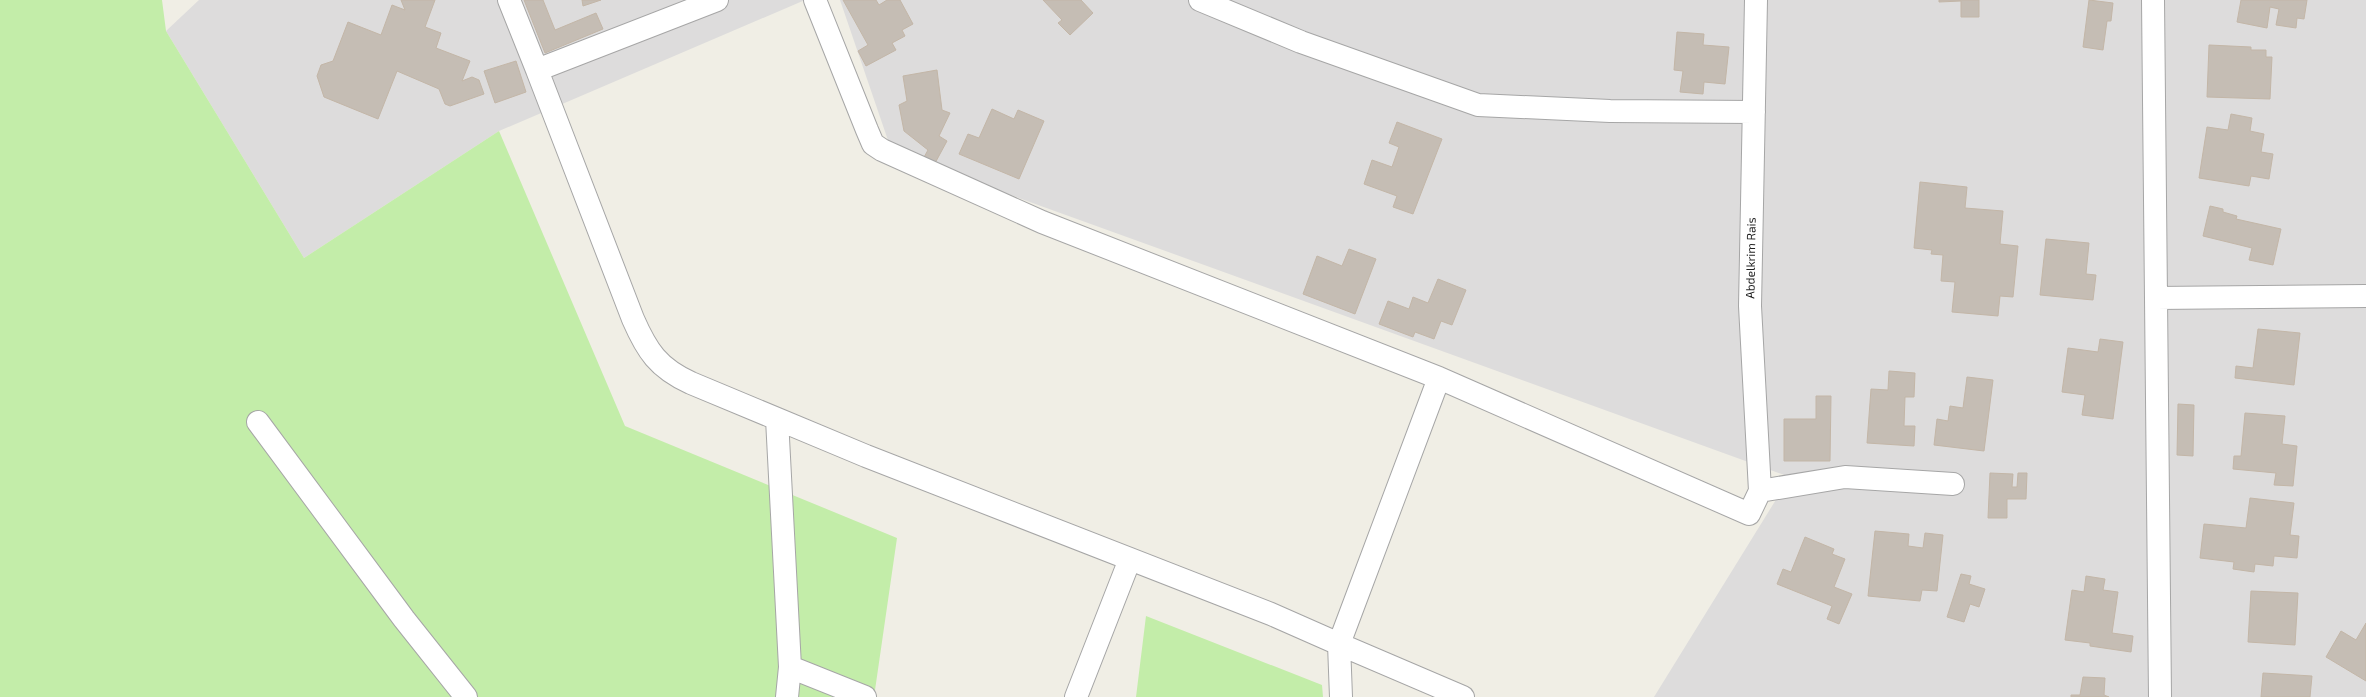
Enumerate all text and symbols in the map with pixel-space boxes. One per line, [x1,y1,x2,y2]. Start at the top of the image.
street label: Abdelkrim Rais [1742,217,1758,299]

